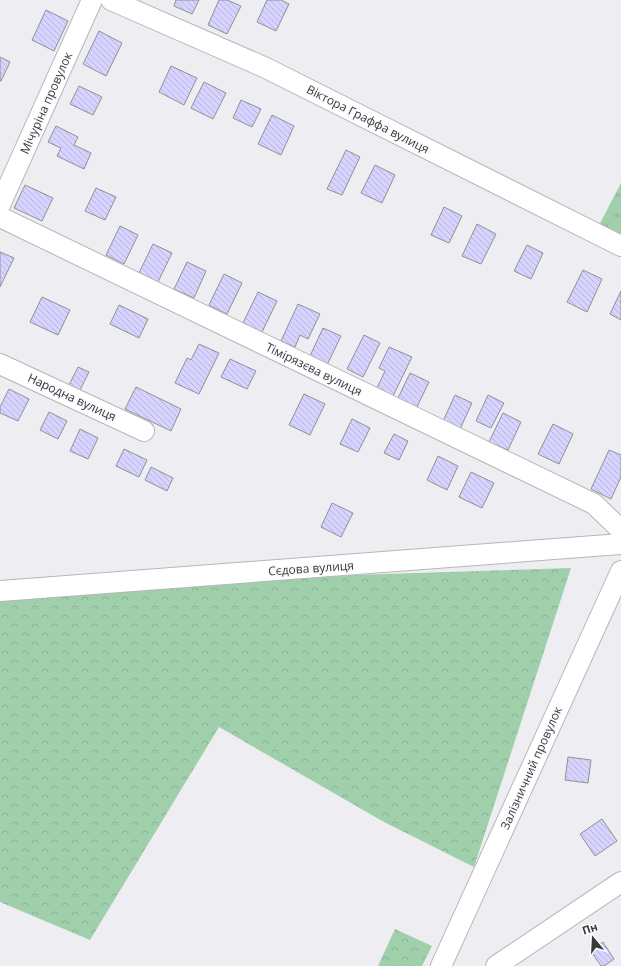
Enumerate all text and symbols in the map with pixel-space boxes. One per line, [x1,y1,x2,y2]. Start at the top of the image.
street label: Мічуріна провулок [16,49,76,157]
street label: Віктора Граффа вулиця [304,81,432,157]
street label: Тімірязєва вулиця [263,338,365,400]
street label: Народна вулиця [25,369,119,425]
street label: Сєдова вулиця [268,557,354,579]
street label: Залізничний провулок [496,703,566,832]
north arrow [573,918,613,958]
text: Пн [580,918,599,938]

